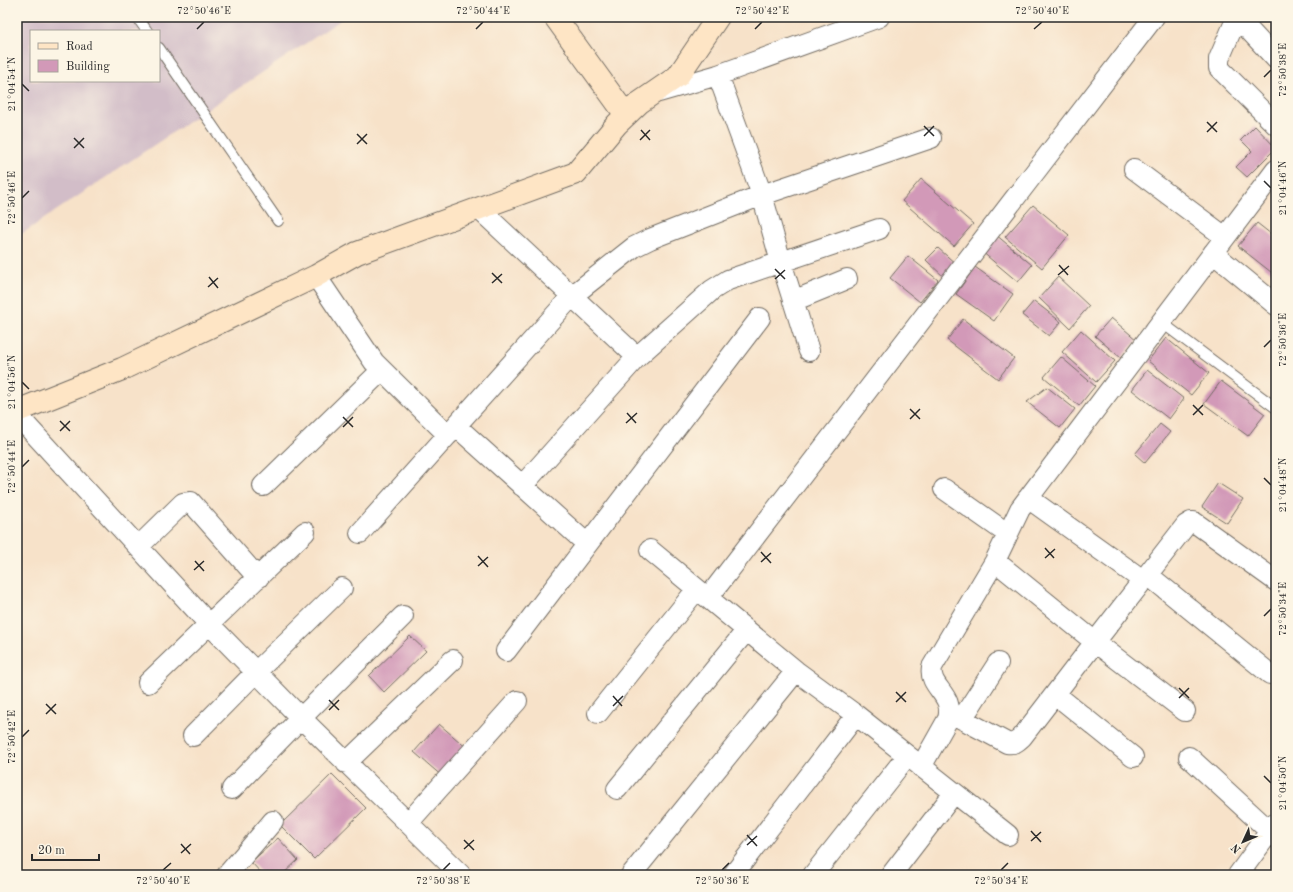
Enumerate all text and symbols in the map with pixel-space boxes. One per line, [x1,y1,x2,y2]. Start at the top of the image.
text: 72°50'46"E [177,6,231,16]
text: 72°50'44"E [456,6,510,16]
text: 72°50'42"E [735,6,789,16]
text: 72°50'40"E [1015,6,1069,16]
legend [30,30,160,82]
text: Road [66,41,93,53]
text: 72°50'38"E [1278,43,1288,97]
text: 21°04'54"N [7,56,17,111]
text: Building [66,61,110,73]
text: 21°04'46"N [1278,160,1288,215]
text: 72°50'46"E [7,171,17,225]
text: 72°50'36"E [1278,313,1288,367]
text: 21°04'56"N [7,354,17,409]
text: 72°50'44"E [7,440,17,494]
text: 21°04'48"N [1278,457,1288,512]
text: 72°50'34"E [1278,582,1288,636]
text: 72°50'42"E [7,710,17,764]
text: 21°04'50"N [1278,755,1288,810]
north arrow [1223,822,1263,862]
scale bar [32,836,99,862]
text: N [1230,841,1244,855]
text: 20 m [38,845,65,857]
text: 72°50'40"E [136,876,190,886]
text: 72°50'38"E [416,876,470,886]
text: 72°50'36"E [695,876,749,886]
text: 72°50'34"E [974,876,1028,886]

